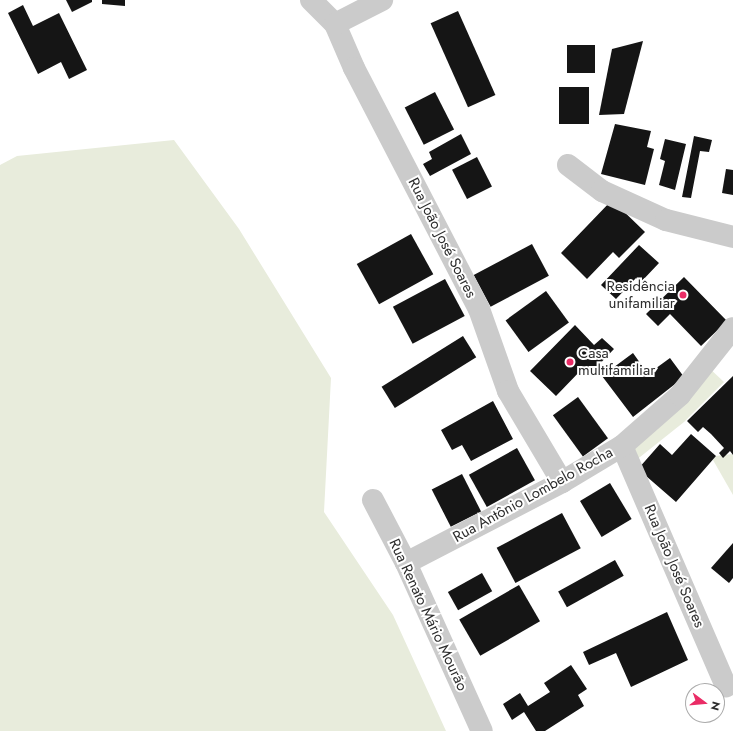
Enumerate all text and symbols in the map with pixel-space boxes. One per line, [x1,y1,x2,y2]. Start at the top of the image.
street label: Rua João José Soares [404,175,480,301]
place label: Residência unifamiliar [606,277,675,312]
marker: Residência unifamiliar [678,290,688,300]
place label: Casa multifamiliar [578,344,655,379]
marker: Casa multifamiliar [565,357,575,367]
street label: Rua Antônio Lombelo Rocha [450,444,616,546]
street label: Rua João José Soares [640,502,708,630]
street label: Rua Renato Mário Mourão [385,536,471,694]
north arrow [685,683,725,723]
text: N [707,700,724,712]

